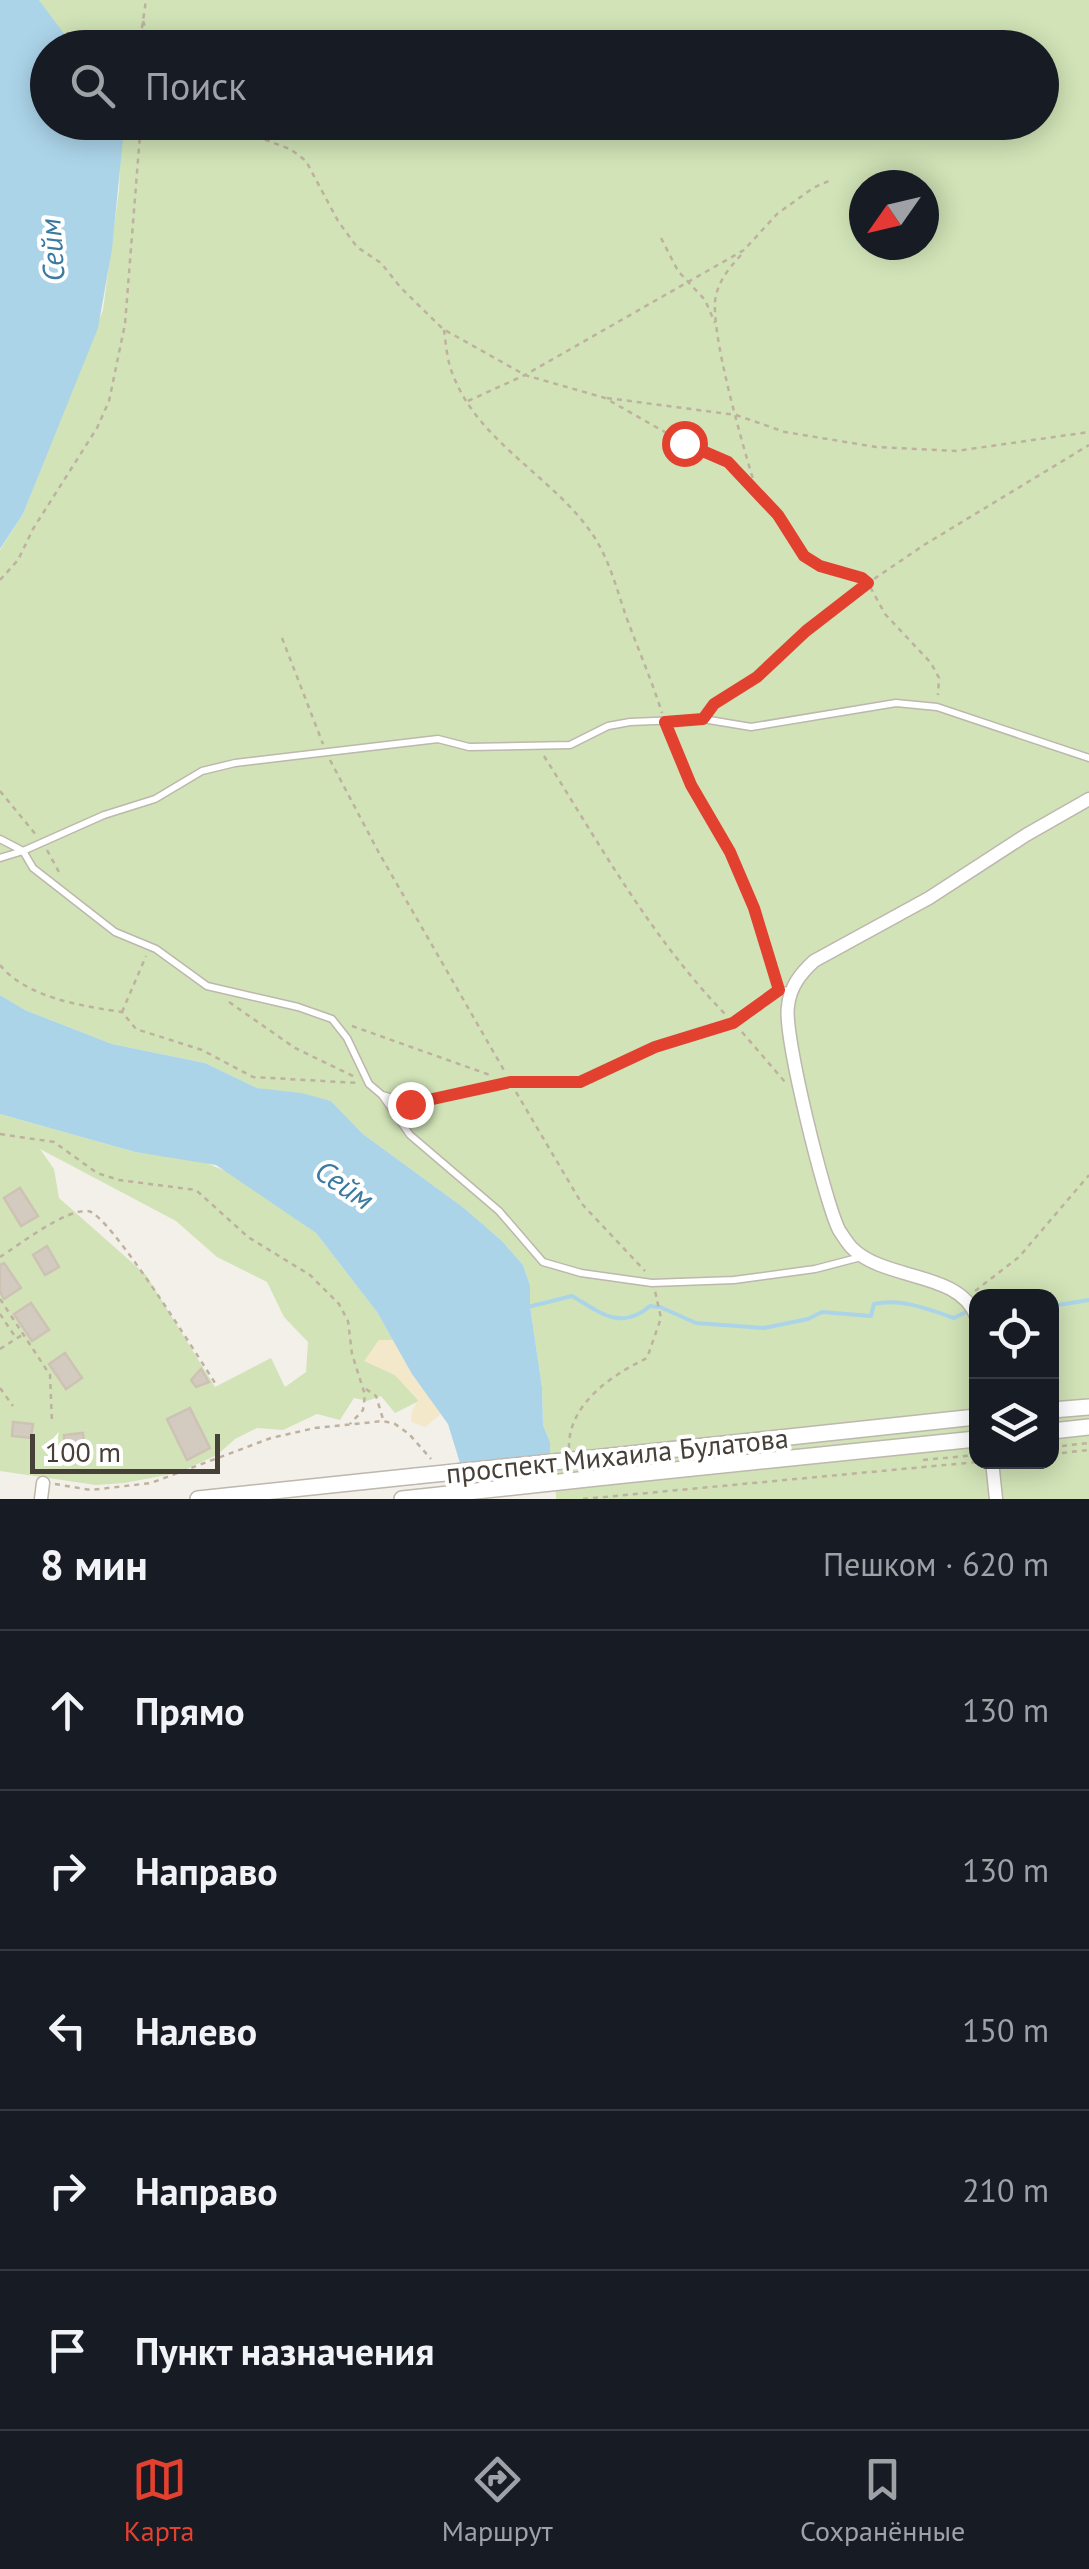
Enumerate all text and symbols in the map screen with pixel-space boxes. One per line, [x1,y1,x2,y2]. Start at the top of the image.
search box [30,30,1059,140]
icon: search [65,58,120,113]
text: Поиск [145,61,246,110]
north arrow [849,170,939,260]
water label: Сейм [29,217,73,283]
route start [662,421,708,467]
route end [388,1082,434,1128]
water label: Сейм [308,1150,382,1218]
map controls [969,1289,1059,1469]
button: locate [969,1289,1059,1379]
button: layers [969,1379,1059,1469]
street label: проспект Михаила Булатова [444,1419,790,1491]
scale bar [30,1429,220,1473]
text: 100 m [45,1433,121,1470]
text: 8 мин [40,1537,148,1592]
text: Пешком · 620 m [823,1543,1049,1585]
icon: ahead [40,1683,95,1738]
text: Прямо [135,1686,245,1735]
text: 130 m [962,1689,1049,1731]
icon: right [40,1843,95,1898]
text: Направо [135,1846,278,1895]
text: 130 m [962,1849,1049,1891]
icon: left [40,2003,95,2058]
text: Налево [135,2006,257,2055]
text: 150 m [962,2009,1049,2051]
icon: right [40,2163,95,2218]
text: Направо [135,2166,278,2215]
text: 210 m [962,2169,1049,2211]
icon: arrive [40,2323,95,2378]
text: Пункт назначения [135,2326,434,2375]
tab: Карта [124,2452,194,2549]
tab: Маршрут [442,2452,553,2549]
tab: Сохранённые [800,2452,965,2549]

